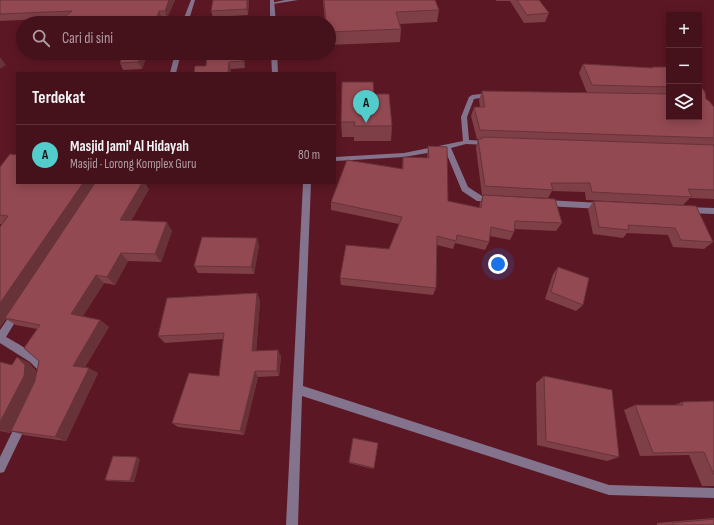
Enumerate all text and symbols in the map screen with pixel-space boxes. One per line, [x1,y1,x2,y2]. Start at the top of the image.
map controls [666,12,702,120]
button: + [666,12,702,48]
search box [16,16,336,60]
icon: search [30,27,52,49]
text: Cari di sini [62,29,113,48]
button: − [666,48,702,84]
button: layers [666,84,702,120]
text: Terdekat [32,88,85,108]
pin: A [353,90,379,123]
text: Masjid Jami' Al Hidayah [70,137,189,156]
text: A [42,147,48,163]
text: 80 m [298,147,320,163]
text: Masjid · Lorong Komplex Guru [70,156,196,172]
your location [488,254,508,274]

